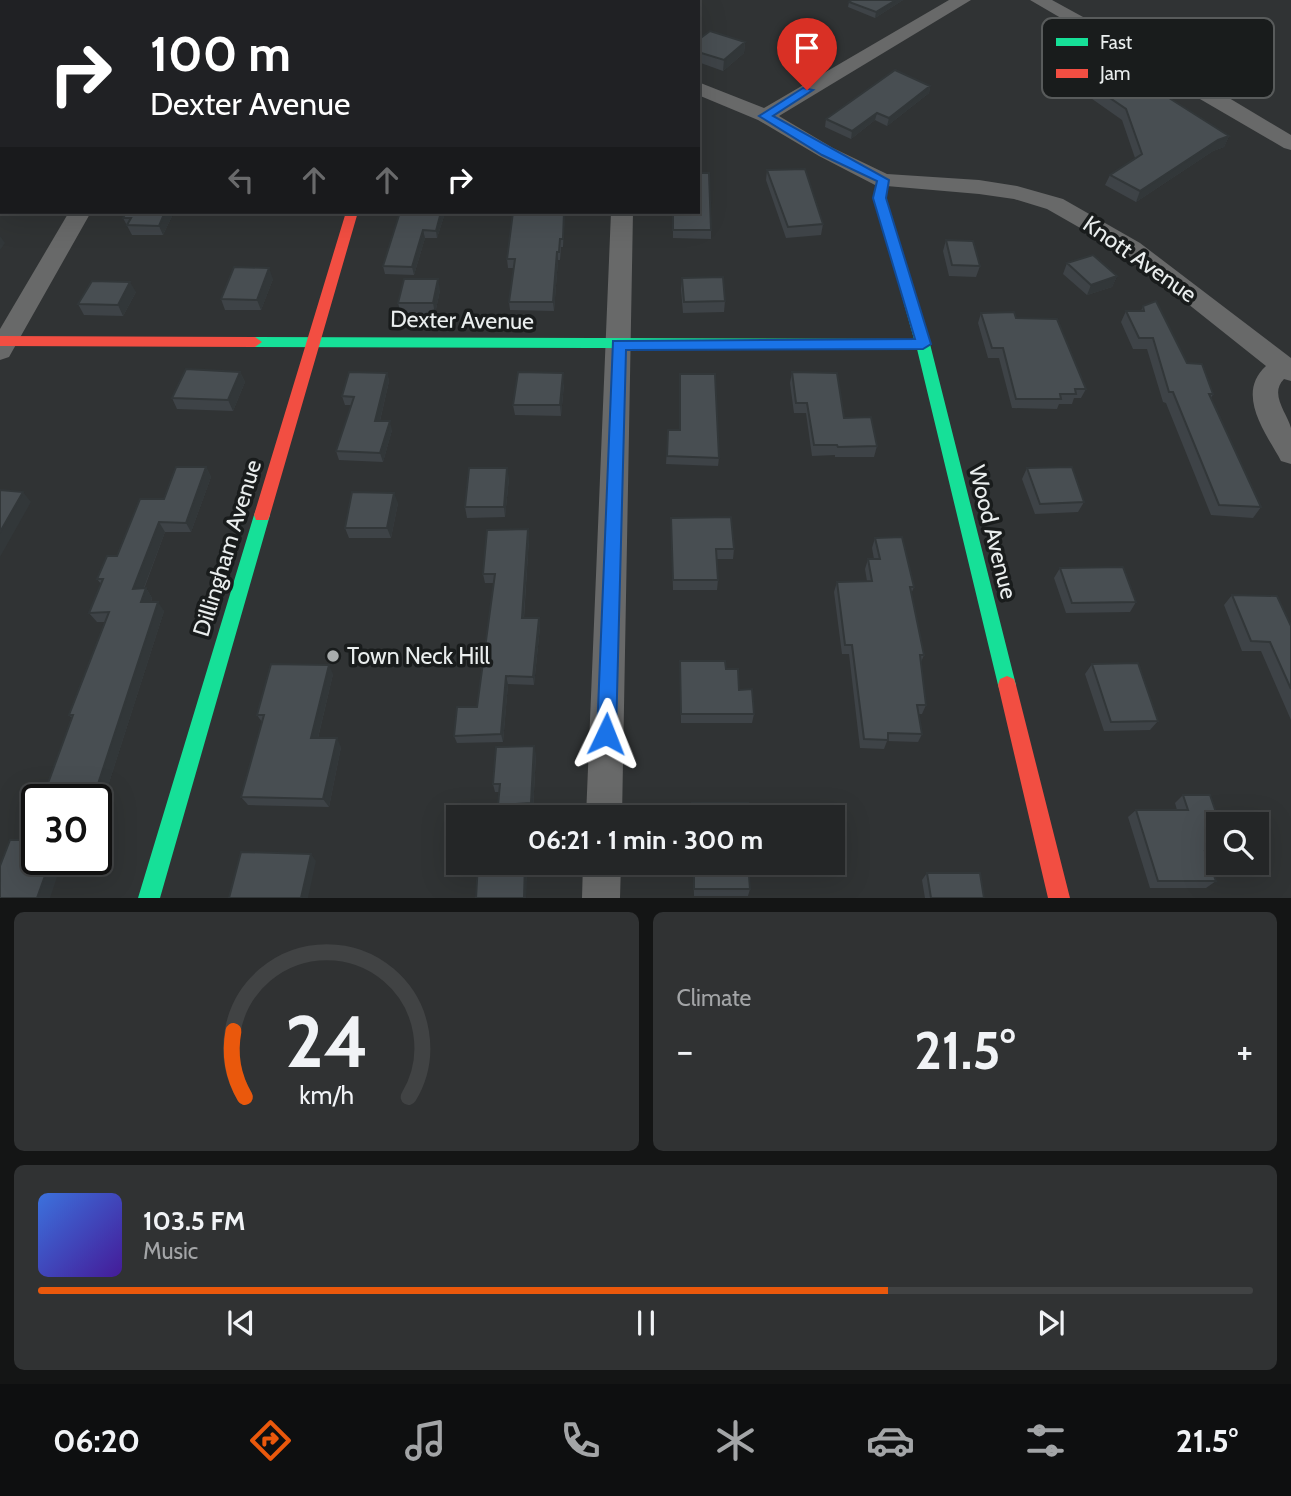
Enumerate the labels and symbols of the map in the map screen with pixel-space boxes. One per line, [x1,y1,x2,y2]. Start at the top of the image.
pin [777,18,837,90]
legend [1042,18,1274,98]
text: Fast [1100,31,1133,54]
text: Jam [1099,62,1130,85]
street label: Knott Avenue [1078,210,1202,308]
street label: Dexter Avenue [390,305,534,335]
street label: Dillingham Avenue [187,456,267,640]
street label: Wood Avenue [963,462,1023,602]
place label: Town Neck Hill [347,642,491,670]
marker: Town Neck Hill [325,648,341,664]
position arrow [569,697,643,771]
speed limit sign: 30 [21,784,112,875]

